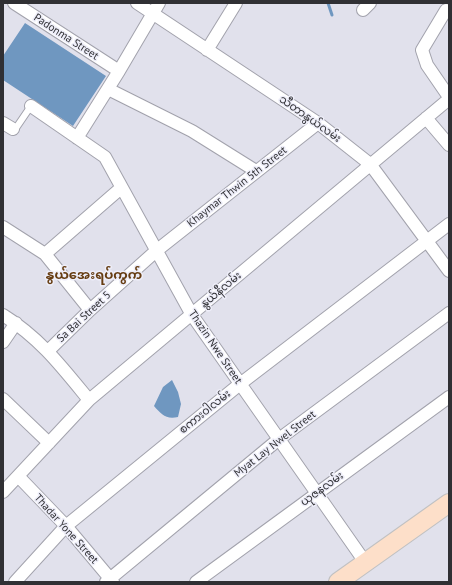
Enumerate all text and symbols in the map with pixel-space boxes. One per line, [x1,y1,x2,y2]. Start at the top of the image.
street label: Padonma Street [31,11,101,63]
street label: သီတာနွယ်လမ်း [276,93,344,145]
street label: Khaymar Thwin 5th Street [184,144,290,230]
district label: နွယ်အေးရပ်ကွက် [46,267,142,283]
street label: နွယ်နီလမ်း [198,269,244,311]
street label: Sa Bai Street 5 [54,289,114,345]
street label: Thazin Nwe Street [185,308,245,386]
street label: စကား၀ါလမ်း [177,387,233,437]
street label: Myat Lay Nwel Street [231,408,319,480]
street label: ယုဇနလမ်း [298,469,346,509]
street label: Thadar Yone Street [31,491,101,567]

